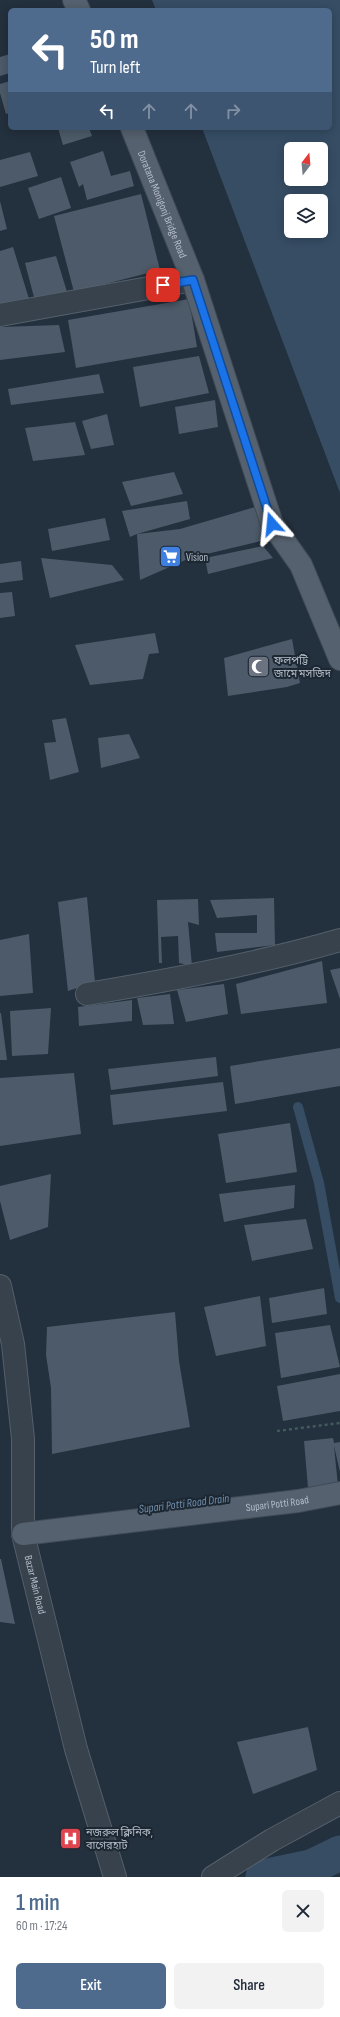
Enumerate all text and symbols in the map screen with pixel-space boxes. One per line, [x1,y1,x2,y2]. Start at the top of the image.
text: 50 m [90,23,139,56]
icon: left [24,24,76,76]
text: Turn left [90,57,141,78]
icon: left [96,100,118,122]
icon: ahead [138,100,160,122]
icon: ahead [180,100,202,122]
icon: right [222,100,244,122]
north arrow [284,142,328,186]
map controls [284,142,328,238]
street label: Doratana Monigonj Bridge Road [135,149,190,260]
button: layers [284,194,328,238]
pin [146,268,180,302]
icon: arrive [152,274,174,296]
position arrow [251,503,293,545]
supermarket icon: Vision [157,544,183,570]
place label: Vision [186,551,209,564]
mosque icon: ফলপট্টি জামে মসজিদ [246,653,272,679]
place label: ফলপট্টি জামে মসজিদ [273,654,332,680]
water label: Supari Potti Road Drain [138,1491,230,1517]
street label: Supari Potti Road [245,1493,310,1514]
street label: Bazar Main Road [22,1554,49,1616]
hospital icon: নজরুল ক্লিনিক, বাগেরহাট [57,1825,83,1851]
place label: নজরুল ক্লিনিক, বাগেরহাট [85,1826,153,1852]
text: 1 min [16,1888,60,1917]
button: close [282,1890,324,1932]
text: 60 m · 17:24 [16,1918,67,1934]
button: Exit [16,1963,166,2009]
button: Share [174,1963,324,2009]

